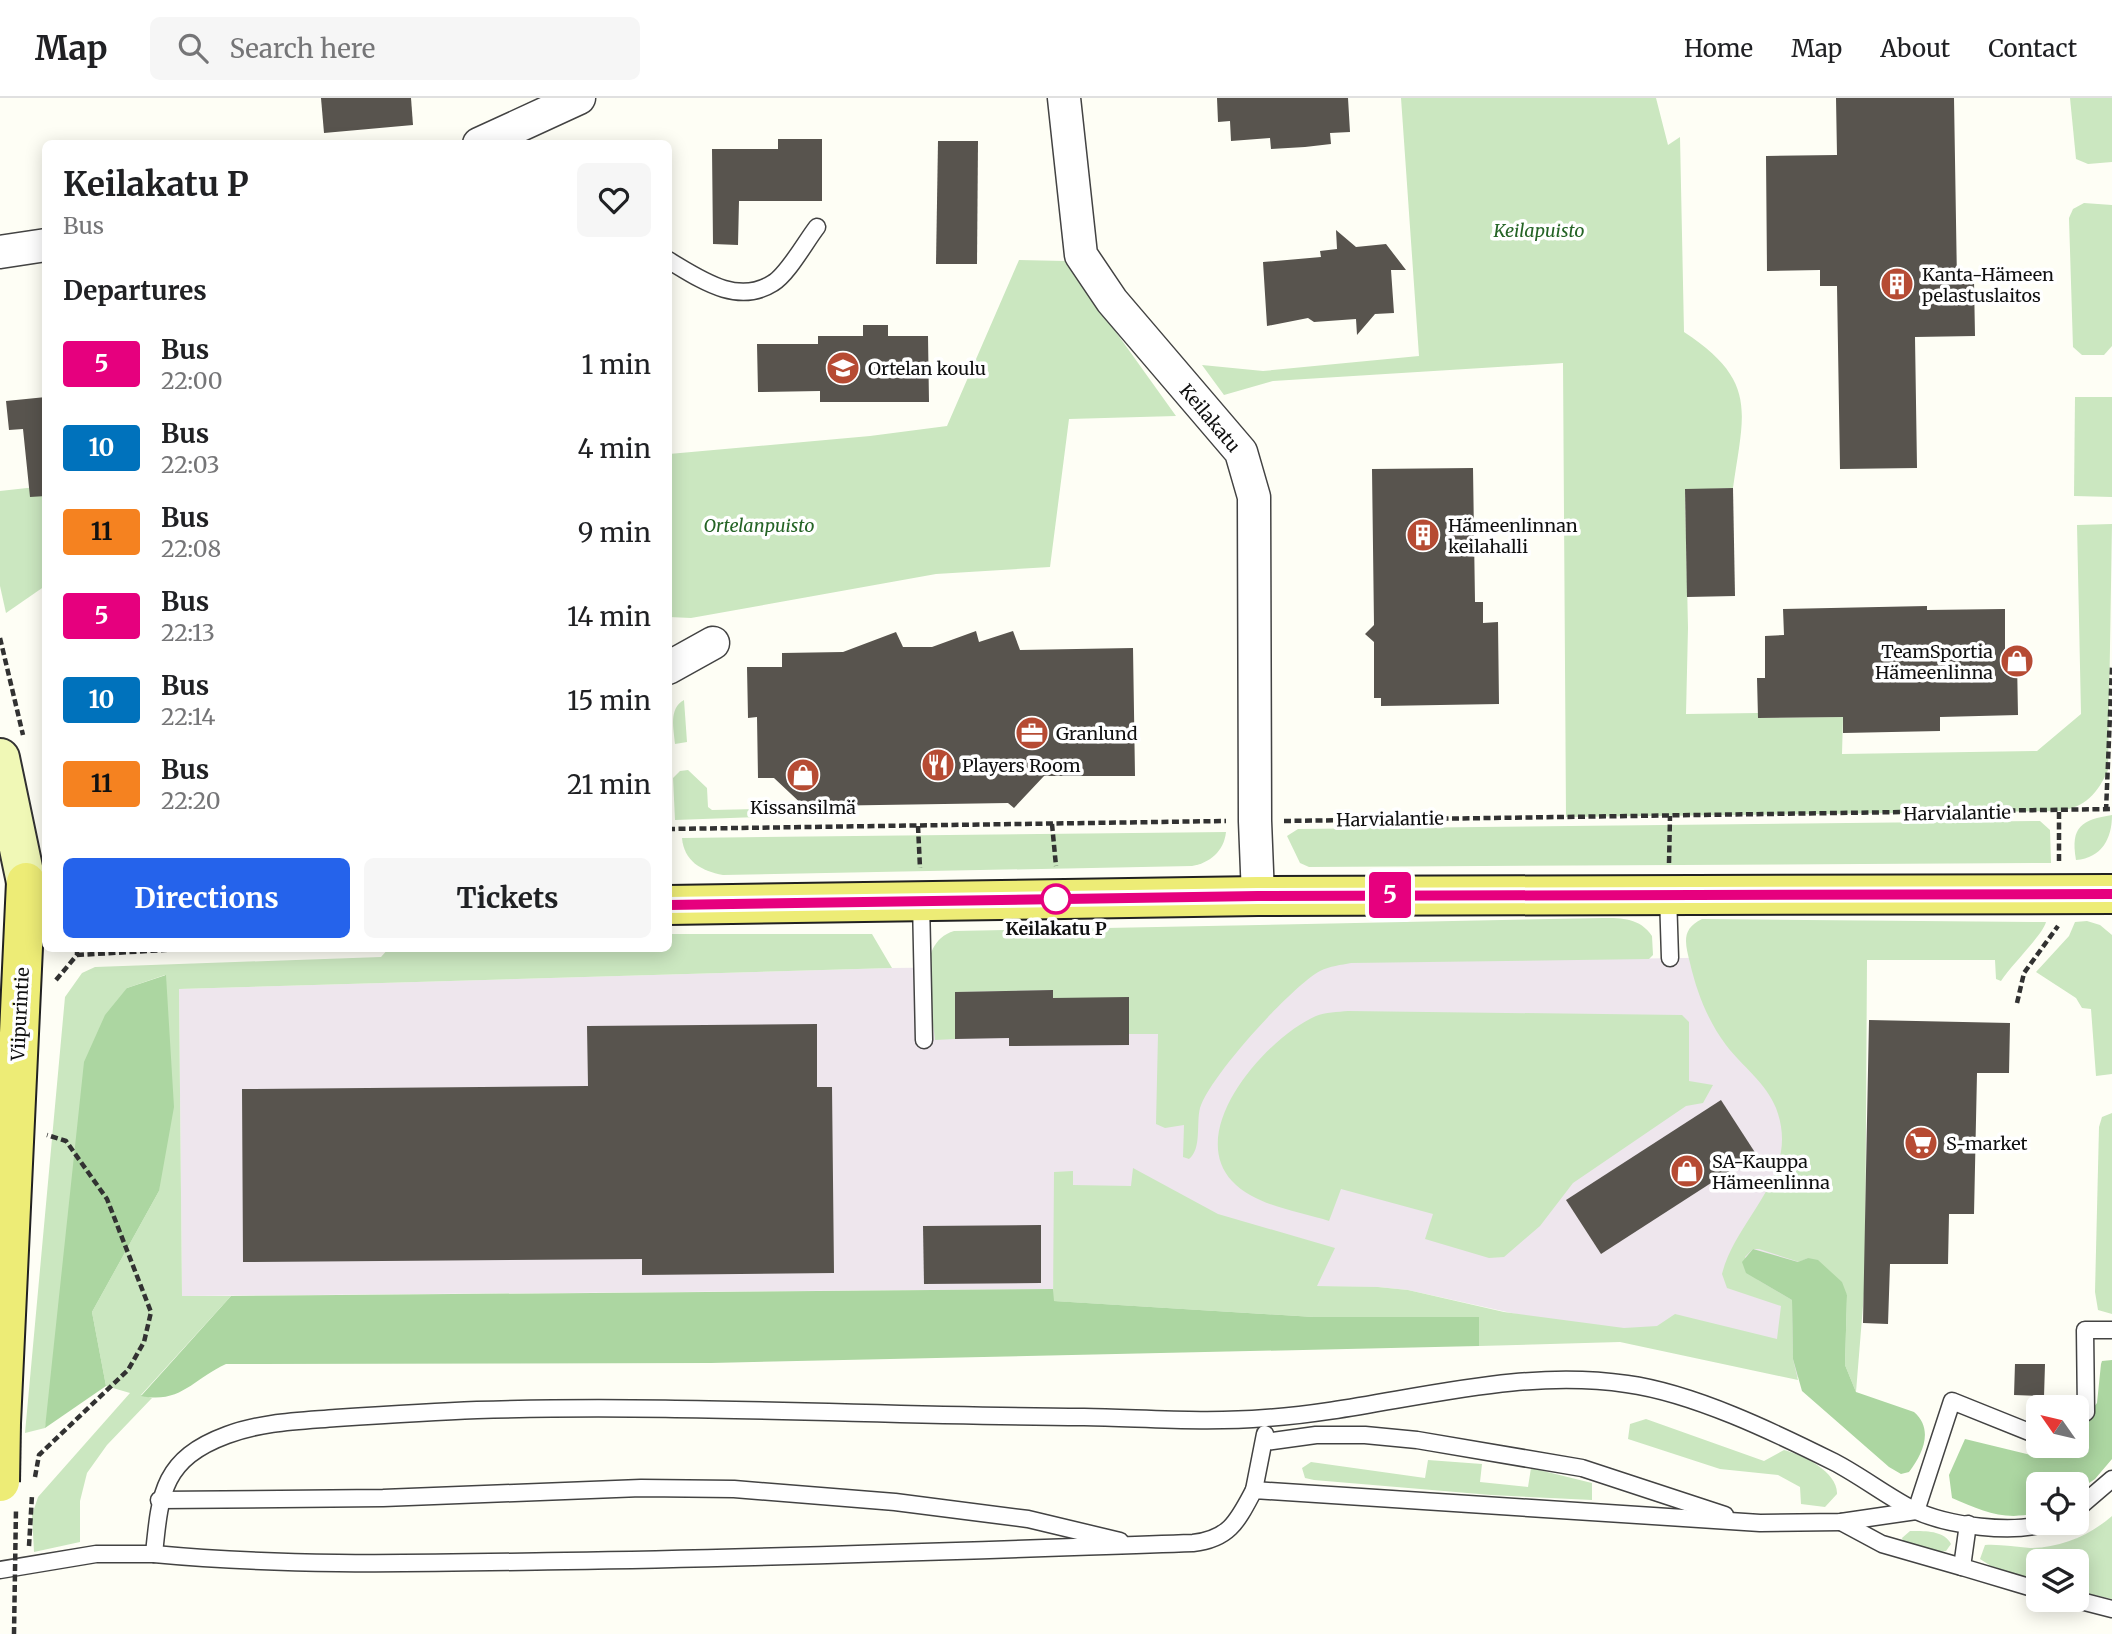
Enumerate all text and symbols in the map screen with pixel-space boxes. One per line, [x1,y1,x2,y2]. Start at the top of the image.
search box [150,17,640,80]
text: Map [35,28,108,69]
icon: search [174,29,212,67]
text: Search here [230,32,375,65]
text: Home [1684,33,1753,64]
text: Map [1791,33,1842,64]
text: About [1880,33,1950,64]
text: Contact [1988,33,2077,64]
button: heart [577,163,651,237]
text: Keilakatu P [63,164,249,205]
text: Bus [63,211,104,240]
park label: Keilapuisto [1492,219,1585,242]
place label: Kanta-Hämeen pelastuslaitos [1922,263,2054,307]
building icon: Kanta-Hämeen pelastuslaitos [1878,265,1916,303]
text: Departures [63,274,207,307]
text: Bus [161,333,209,366]
text: 5 [94,348,109,379]
text: 1 min [582,348,651,381]
school or university icon: Ortelan koulu [824,349,862,387]
place label: Ortelan koulu [868,357,986,380]
text: 22:00 [161,366,223,395]
street label: Keilakatu [1175,379,1245,457]
text: Bus [161,417,209,450]
text: 10 [88,432,115,463]
text: 4 min [577,432,651,465]
text: 22:03 [161,450,220,479]
text: Bus [161,501,209,534]
park label: Ortelanpuisto [704,514,814,537]
place label: Hämeenlinnan keilahalli [1448,514,1578,558]
text: 11 [91,516,112,547]
text: 9 min [578,516,651,549]
building icon: Hämeenlinnan keilahalli [1404,516,1442,554]
text: 22:08 [161,534,221,563]
text: Bus [161,585,209,618]
text: 5 [94,600,109,631]
text: 14 min [567,600,651,633]
text: 22:13 [161,618,215,647]
place label: TeamSportia Hämeenlinna [1875,640,1993,684]
shop icon: TeamSportia Hämeenlinna [1998,642,2036,680]
text: Bus [161,669,209,702]
text: 10 [88,684,115,715]
text: 15 min [567,684,651,717]
text: 22:14 [161,702,215,731]
office icon: Granlund [1013,714,1051,752]
place label: Granlund [1056,722,1138,745]
restaurant icon: Players Room [919,746,957,784]
text: Bus [161,753,209,786]
place label: Players Room [962,754,1081,777]
shop icon: Kissansilmä [784,756,822,794]
text: 11 [91,768,112,799]
text: 21 min [567,768,651,801]
text: 22:20 [161,786,221,815]
place label: Kissansilmä [750,796,856,819]
street label: Harvialantie [1903,801,2011,825]
street label: Harvialantie [1336,807,1444,831]
button: Directions [63,858,350,938]
button: Tickets [364,858,651,938]
line badge: 5 [1367,872,1413,918]
text: 5 [1383,879,1397,910]
marker: Keilakatu P [1041,884,1071,914]
place label: Keilakatu P [1005,917,1107,940]
street label: Viipurintie [6,967,34,1062]
supermarket icon: S-market [1902,1124,1940,1162]
place label: S-market [1946,1132,2028,1155]
place label: SA-Kauppa Hämeenlinna [1712,1150,1830,1194]
shop icon: SA-Kauppa Hämeenlinna [1668,1152,1706,1190]
north arrow [2026,1395,2090,1458]
map controls [2026,1395,2089,1612]
button: locate [2026,1472,2089,1535]
button: layers [2026,1549,2089,1612]

